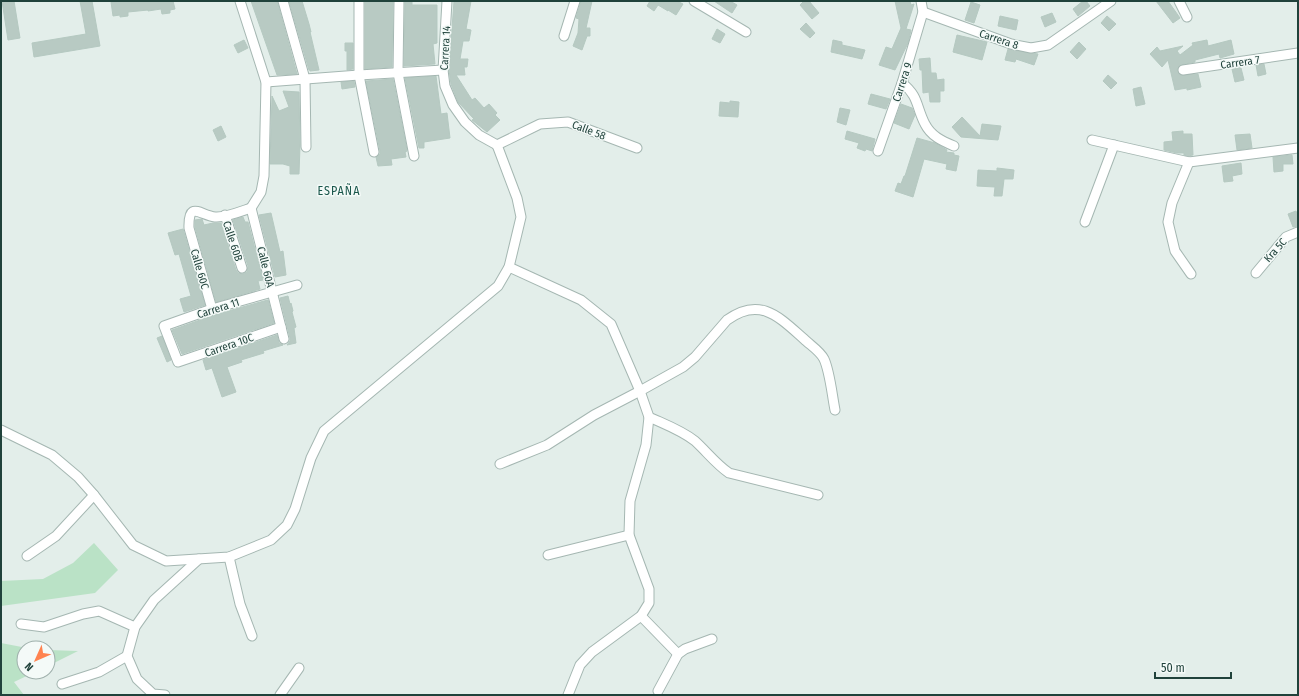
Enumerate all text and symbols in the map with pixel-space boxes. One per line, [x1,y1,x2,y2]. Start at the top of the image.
street label: Carrera 14 [438,25,453,71]
street label: Carrera 8 [978,27,1021,52]
street label: Carrera 7 [1220,53,1261,72]
street label: Carrera 9 [890,61,915,103]
street label: Calle 58 [570,118,608,143]
district label: ESPAÑA [318,183,360,198]
street label: Calle 60B [220,219,245,263]
street label: Kra 5C [1261,235,1290,265]
street label: Calle 60A [254,245,277,289]
street label: Calle 60C [188,247,212,291]
street label: Carrera 11 [195,296,241,321]
street label: Carrera 10C [203,331,256,360]
north arrow [16,640,56,680]
scale bar [1155,654,1231,680]
text: N [22,660,36,674]
text: 50 m [1161,661,1185,675]

